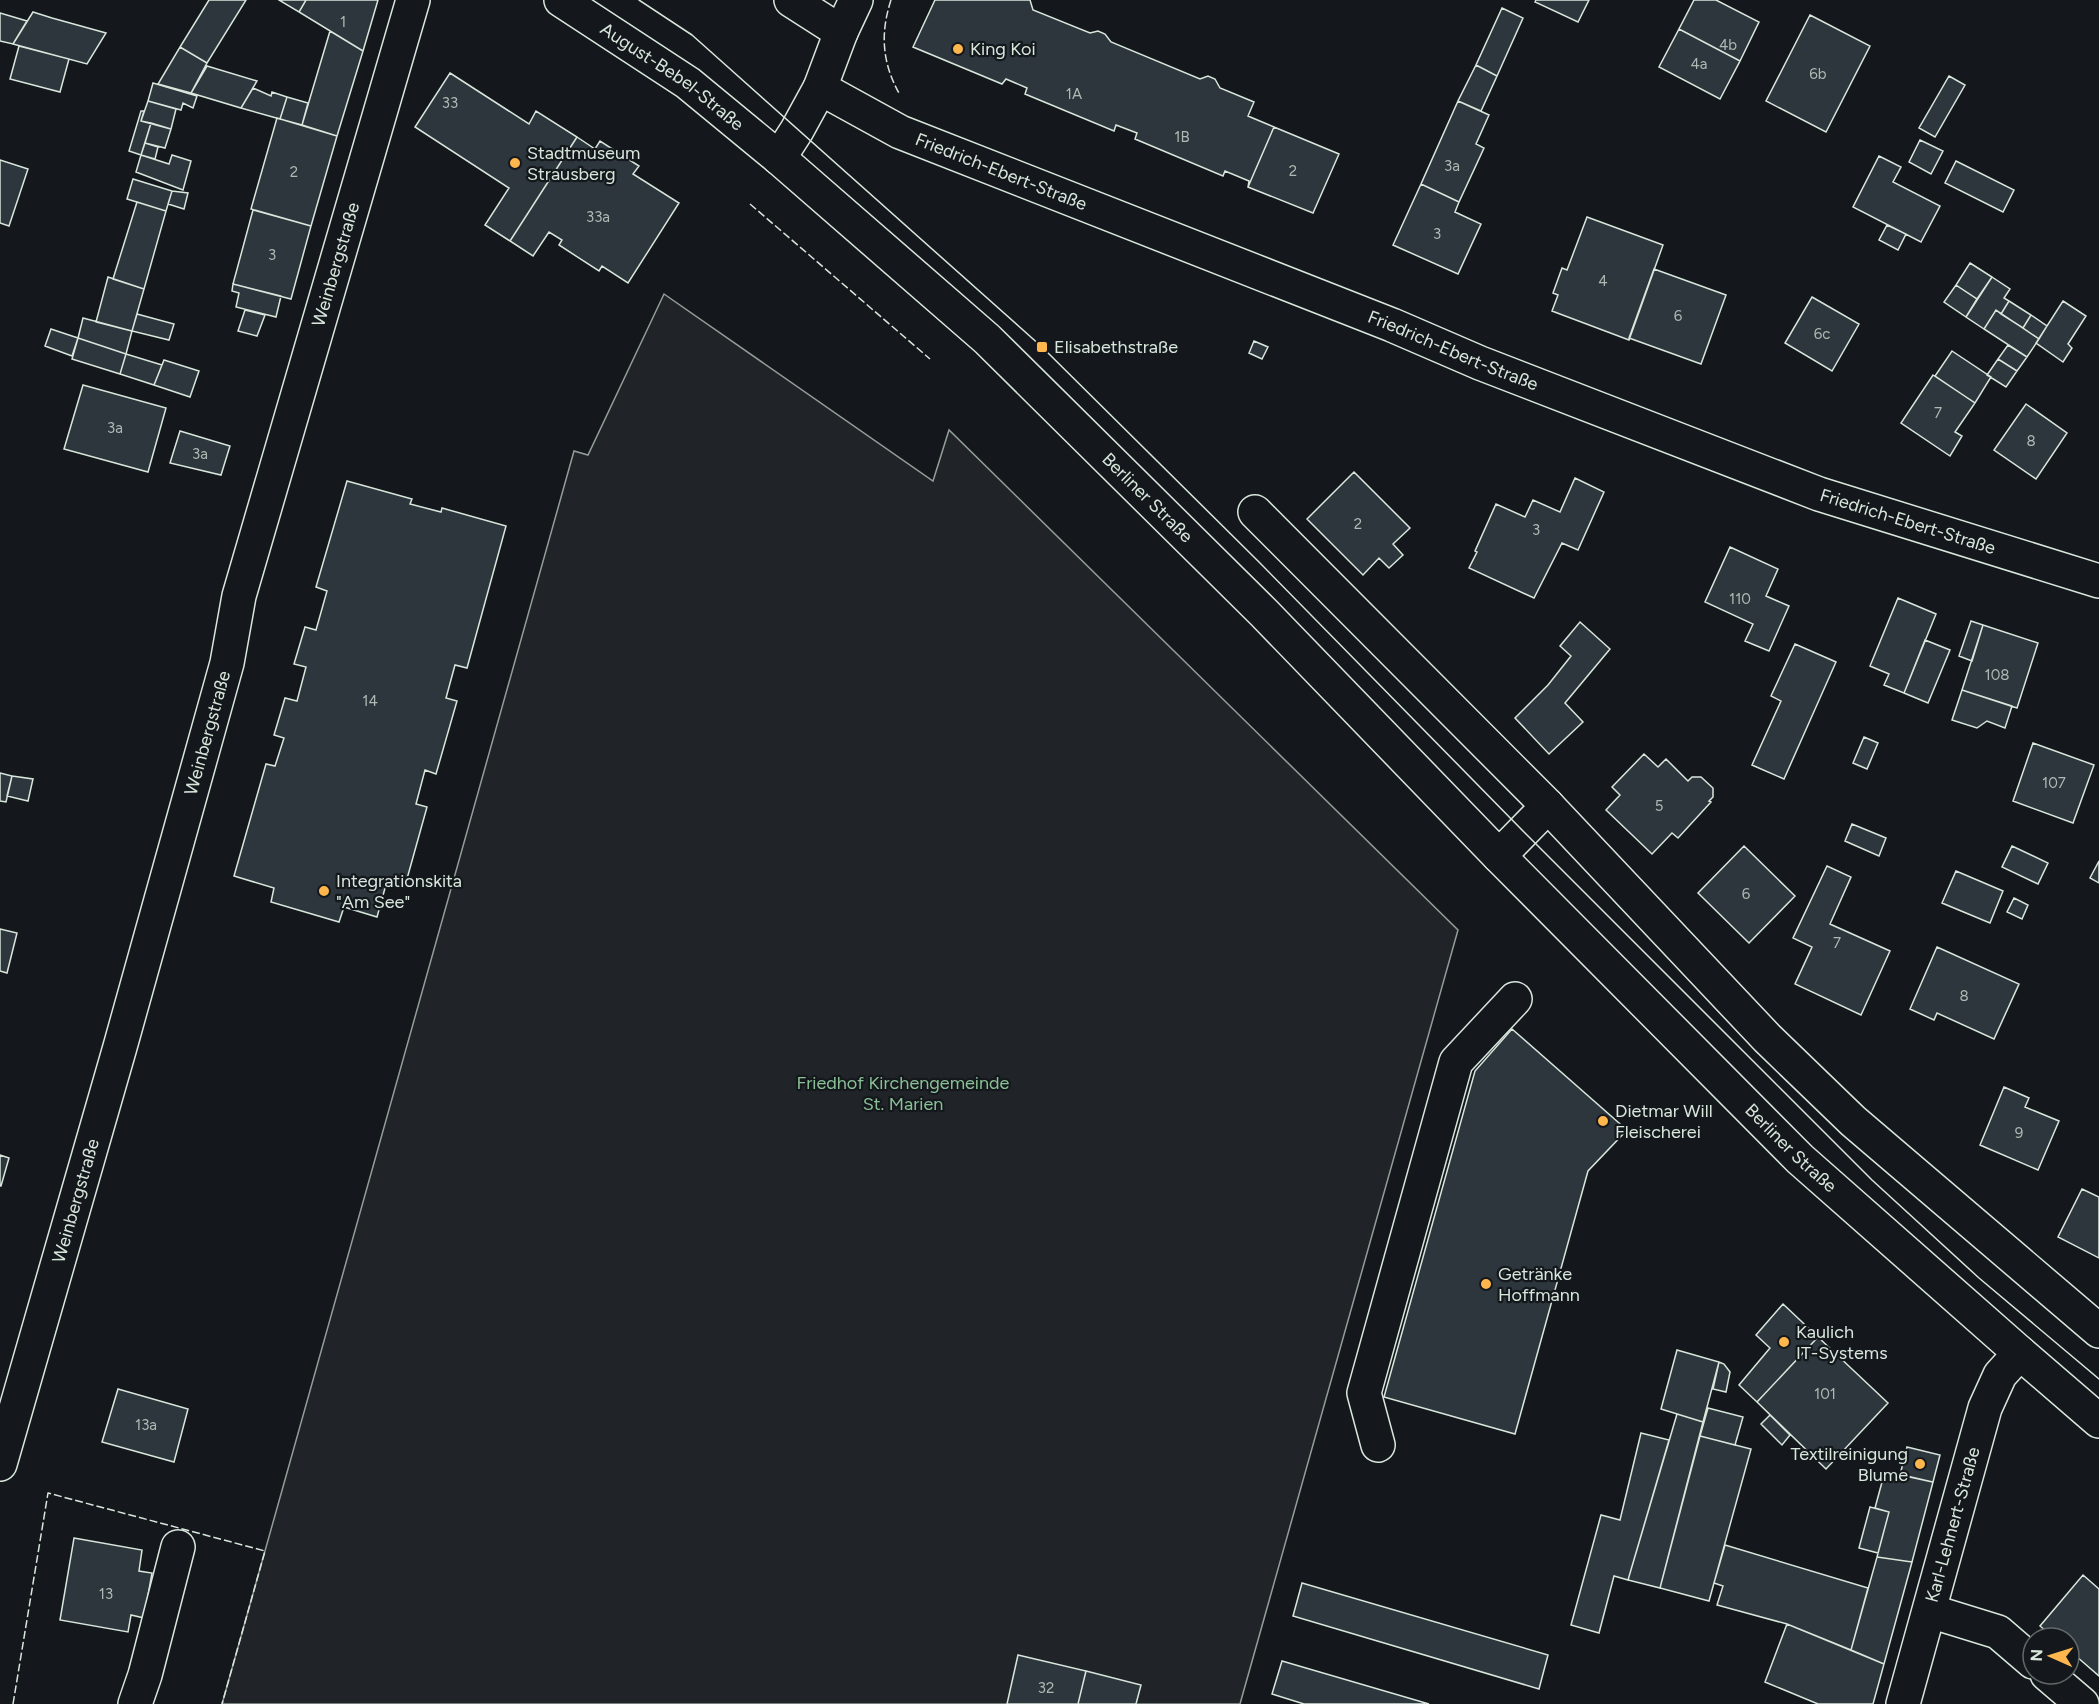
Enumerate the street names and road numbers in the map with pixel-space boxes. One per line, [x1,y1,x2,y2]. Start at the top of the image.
street label: August-Bebel-Straße [596,18,748,135]
street label: Friedrich-Ebert-Straße [912,128,1090,215]
street label: Weinbergstraße [307,200,364,329]
street label: Friedrich-Ebert-Straße [1365,306,1542,396]
street label: Berliner Straße [1098,448,1197,547]
street label: Friedrich-Ebert-Straße [1817,484,1998,559]
street label: Weinbergstraße [180,668,235,798]
street label: Berliner Straße [1740,1099,1841,1197]
street label: Weinbergstraße [47,1136,104,1265]
street label: Karl-Lehnert-Straße [1921,1444,1985,1605]

